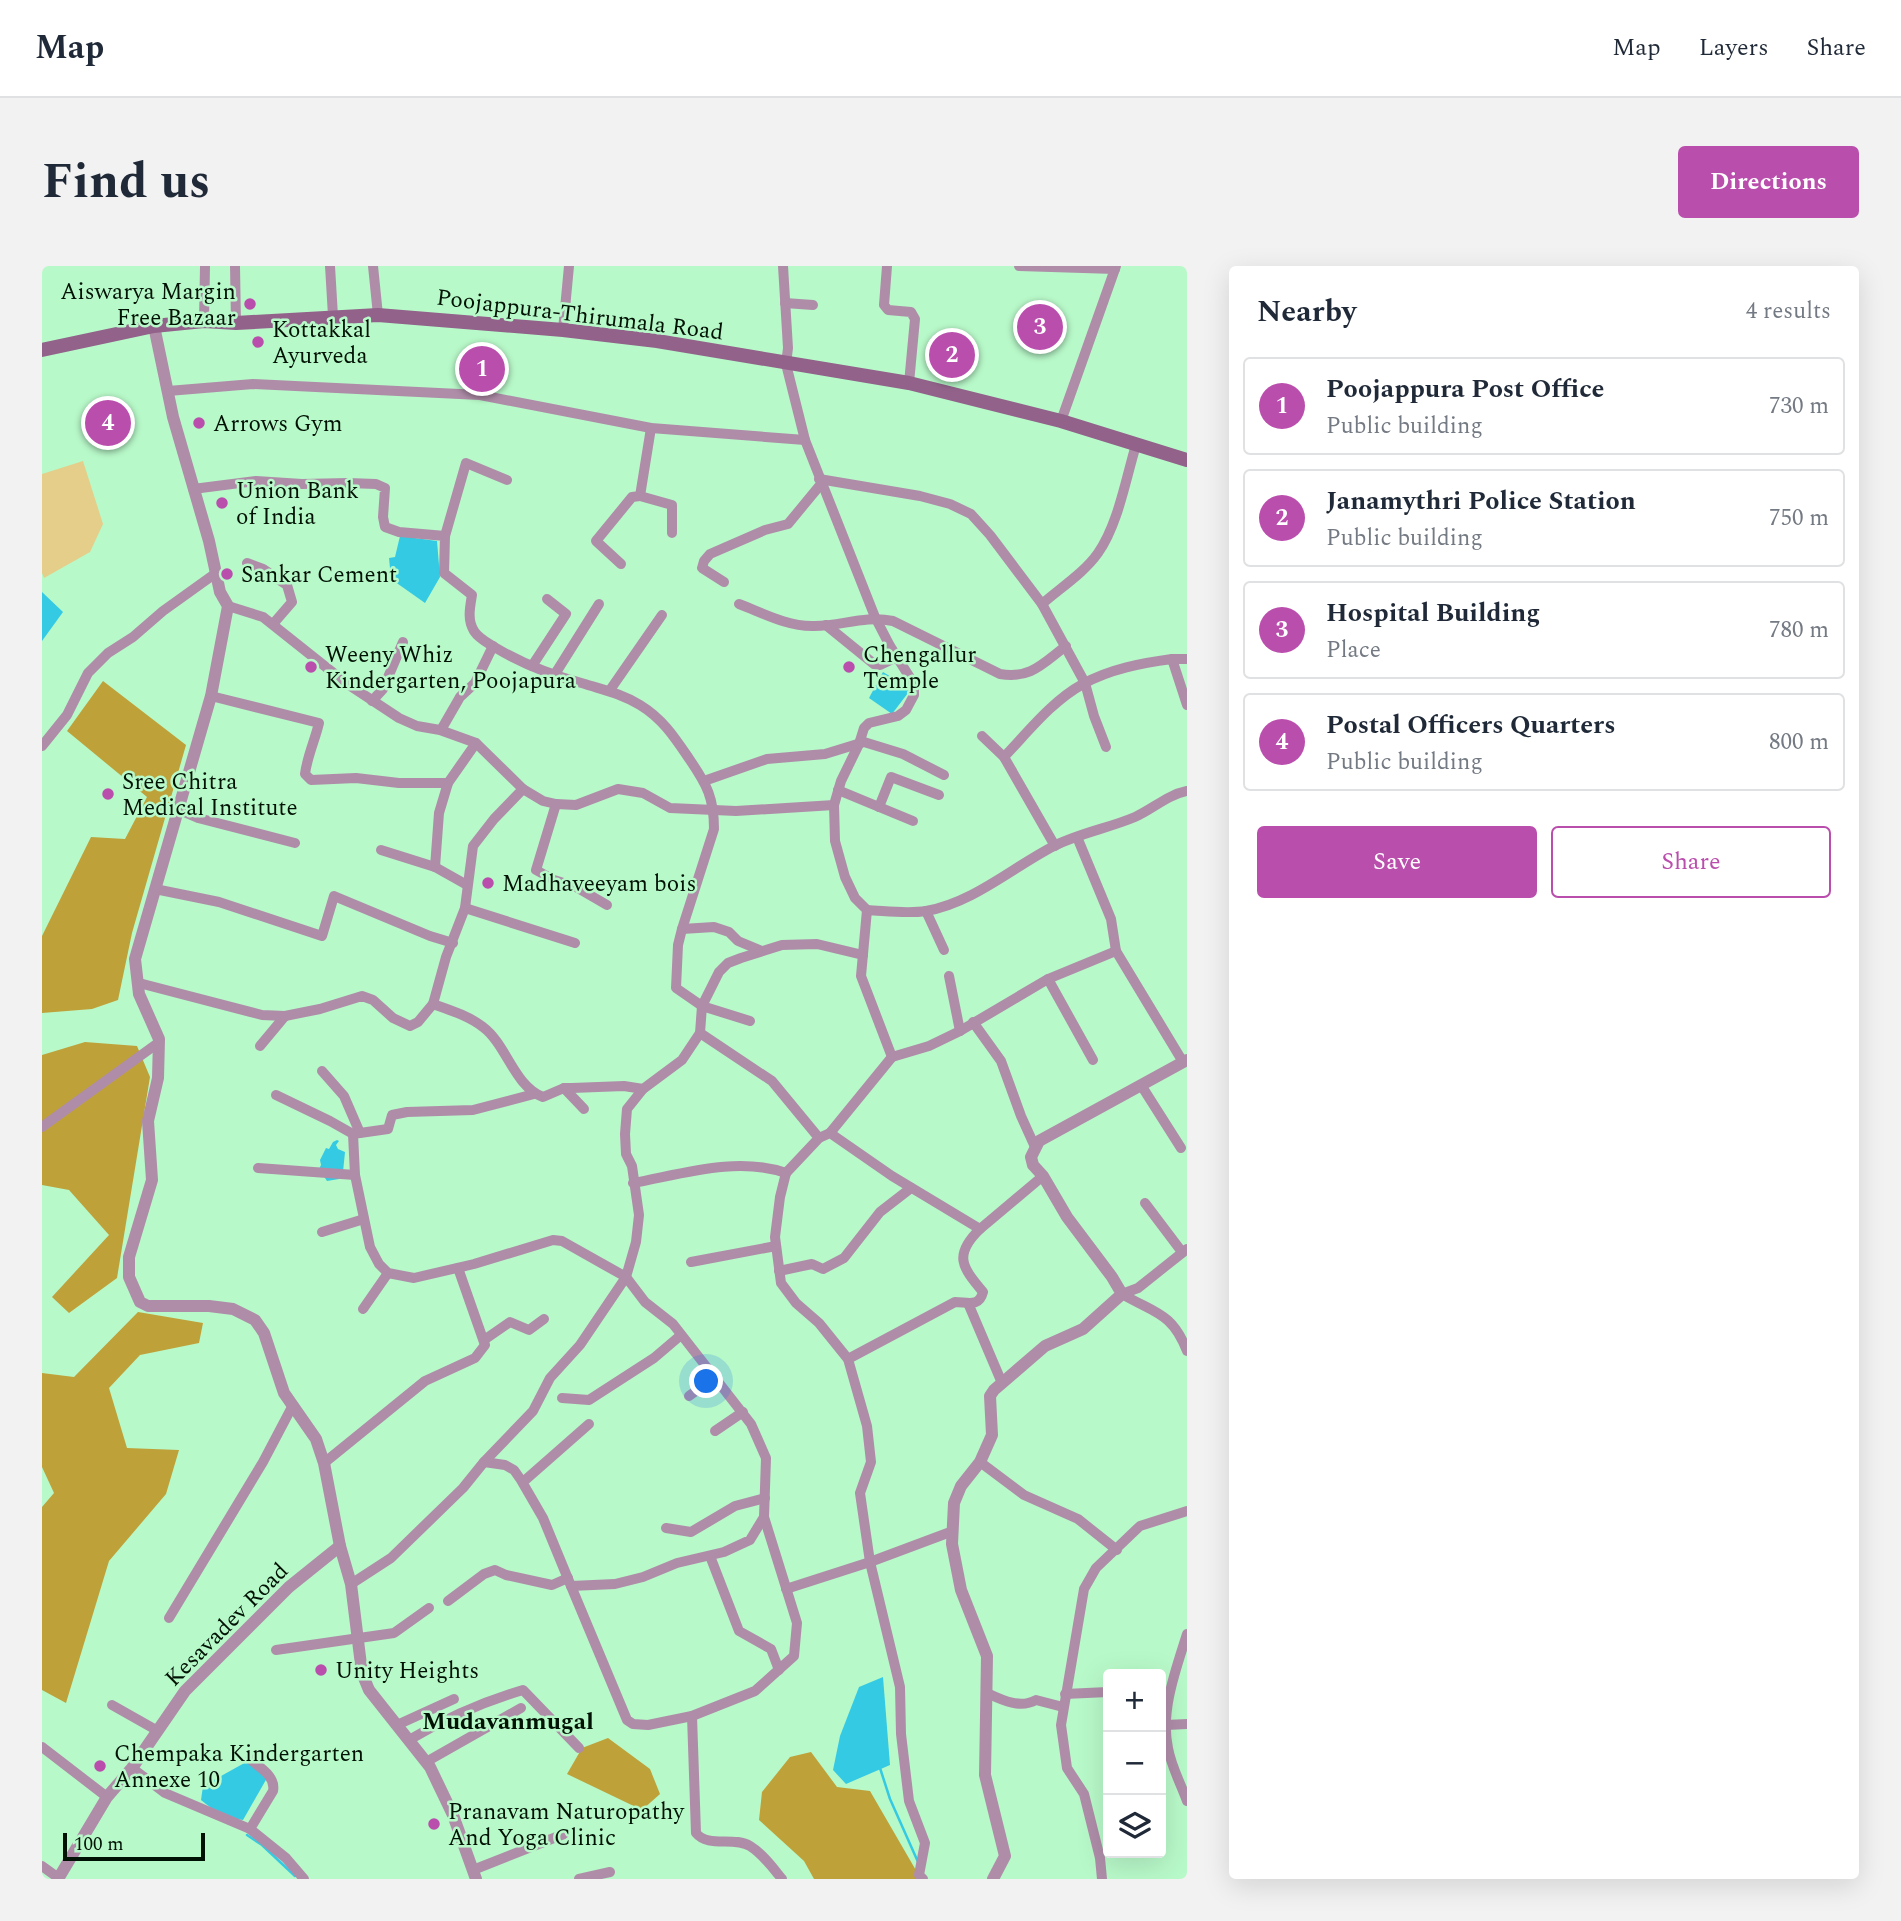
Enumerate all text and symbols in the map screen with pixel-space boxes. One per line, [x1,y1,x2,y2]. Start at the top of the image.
text: Map [35,23,104,73]
text: Map [1612,30,1661,66]
text: Layers [1699,30,1769,66]
text: Share [1807,30,1866,66]
text: Find us [42,145,210,220]
button: Directions [1678,146,1859,218]
place label: Aiswarya Margin Free Bazaar [60,275,236,336]
street label: Poojappura-Thirumala Road [434,281,725,350]
text: Nearby [1257,289,1356,335]
text: 4 results [1746,294,1831,329]
marker: Aiswarya Margin Free Bazaar [242,296,258,312]
pin: 3 [1017,301,1063,353]
place label: Kottakkal Ayurveda [272,313,371,374]
pin: 2 [929,329,975,381]
marker: Kottakkal Ayurveda [250,334,266,350]
pin: 1 [459,343,505,395]
text: Poojappura Post Office [1326,369,1605,409]
text: 1 [1276,389,1288,424]
text: 730 m [1769,389,1829,424]
pin: 4 [85,397,131,449]
place label: Arrows Gym [213,407,342,442]
text: Public building [1326,409,1483,444]
marker: Arrows Gym [191,415,207,431]
place label: Union Bank of India [236,474,359,535]
text: Janamythri Police Station [1326,481,1636,521]
marker: Union Bank of India [214,495,230,511]
text: 2 [1276,501,1288,536]
text: 750 m [1769,501,1829,536]
text: Public building [1326,521,1483,556]
place label: Sankar Cement [241,558,397,593]
marker: Sankar Cement [219,566,235,582]
text: Hospital Building [1326,593,1540,633]
text: 3 [1276,613,1288,648]
text: 780 m [1769,613,1829,648]
text: Place [1326,633,1381,668]
place label: Weeny Whiz Kindergarten, Poojapura [325,638,576,699]
place label: Chengallur Temple [863,638,977,699]
marker: Weeny Whiz Kindergarten, Poojapura [303,659,319,675]
marker: Chengallur Temple [841,659,857,675]
text: Postal Officers Quarters [1326,705,1616,745]
text: 4 [1276,725,1288,760]
text: 800 m [1769,725,1829,760]
text: Public building [1326,745,1483,780]
place label: Sree Chitra Medical Institute [122,765,298,826]
marker: Sree Chitra Medical Institute [100,786,116,802]
button: Save [1257,826,1537,898]
button: Share [1551,826,1831,898]
place label: Madhaveeyam bois [502,867,696,902]
marker: Madhaveeyam bois [480,875,496,891]
your location [689,1364,723,1398]
street label: Kesavadev Road [157,1555,297,1695]
place label: Unity Heights [335,1654,479,1689]
marker: Unity Heights [313,1662,329,1678]
map controls [1103,1669,1166,1858]
button: + [1103,1669,1166,1732]
district label: Mudavanmugal [422,1704,594,1740]
button: − [1103,1732,1166,1795]
place label: Chempaka Kindergarten Annexe 10 [114,1737,364,1798]
marker: Chempaka Kindergarten Annexe 10 [92,1758,108,1774]
place label: Pranavam Naturopathy And Yoga Clinic [448,1795,685,1856]
button: layers [1103,1795,1166,1858]
marker: Pranavam Naturopathy And Yoga Clinic [426,1816,442,1832]
scale bar [63,1830,205,1862]
text: 100 m [74,1830,124,1859]

